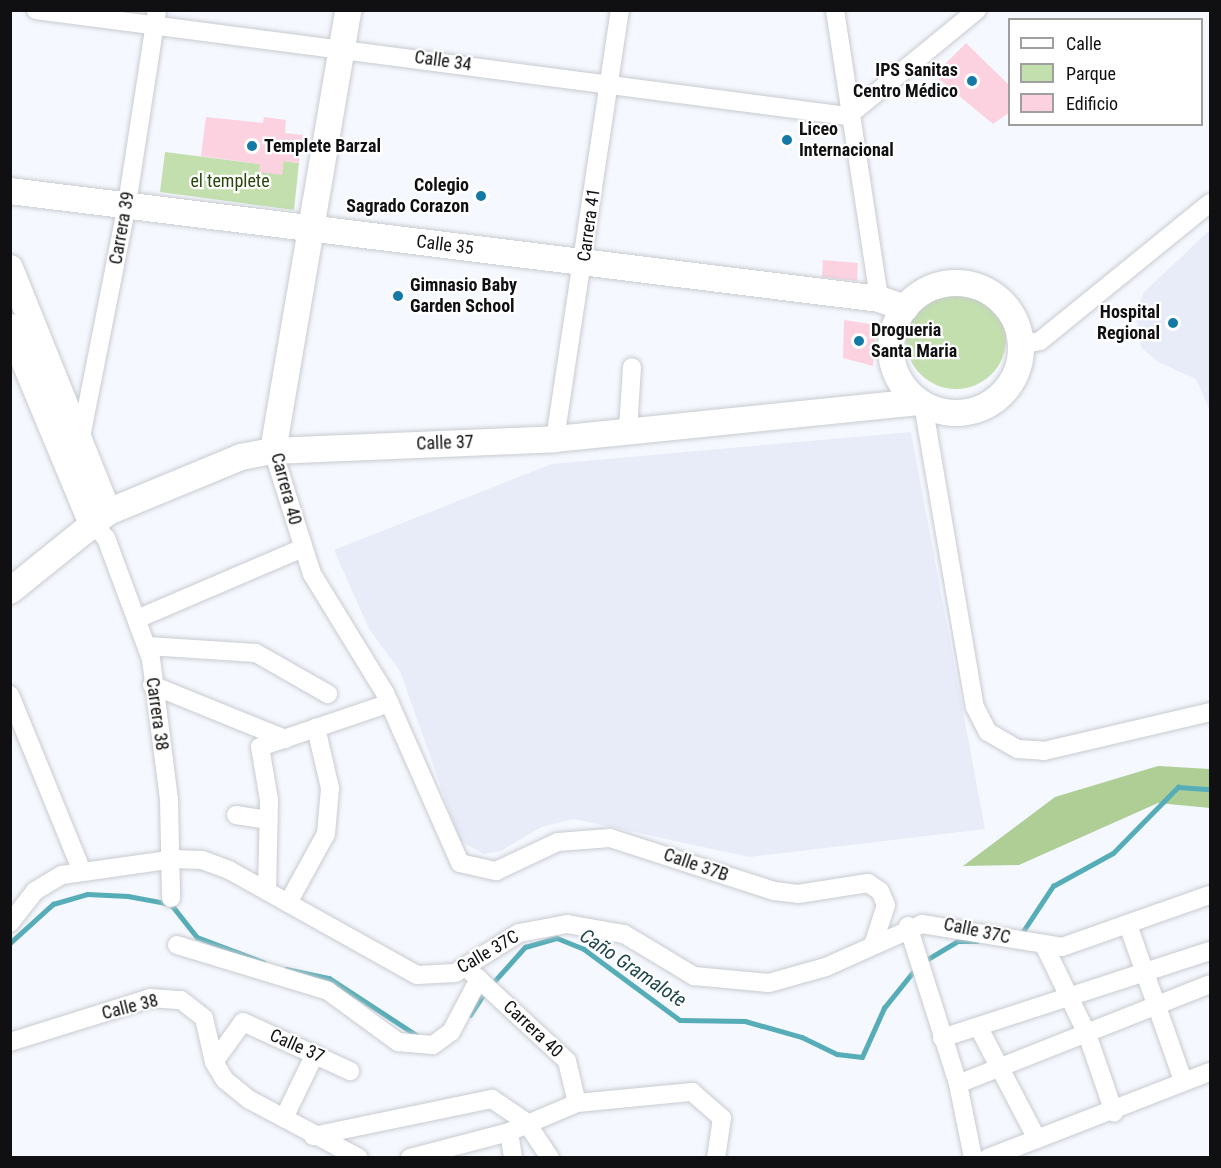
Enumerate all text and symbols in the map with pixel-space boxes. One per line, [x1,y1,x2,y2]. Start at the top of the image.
legend [1008,18,1203,126]
text: Calle [1066,33,1102,54]
street label: Calle 34 [413,46,473,76]
place label: IPS Sanitas Centro Médico [853,60,958,103]
text: Parque [1066,63,1116,84]
marker: IPS Sanitas Centro Médico [963,72,981,90]
text: Edificio [1066,93,1118,114]
place label: Liceo Internacional [799,119,894,162]
marker: Liceo Internacional [780,133,794,147]
place label: Templete Barzal [264,135,381,157]
marker: Templete Barzal [245,139,259,153]
park label: el templete [190,170,270,192]
place label: Colegio Sagrado Corazon [346,175,469,218]
street label: Carrera 41 [573,187,605,263]
marker: Colegio Sagrado Corazon [474,189,488,203]
street label: Carrera 39 [105,190,139,266]
street label: Calle 35 [415,231,475,259]
place label: Gimnasio Baby Garden School [410,275,517,318]
marker: Gimnasio Baby Garden School [391,289,405,303]
place label: Hospital Regional [1097,302,1160,344]
marker: Hospital Regional [1164,314,1182,332]
place label: Drogueria Santa Maria [871,320,957,362]
marker: Drogueria Santa Maria [852,334,866,348]
street label: Calle 37 [416,431,474,455]
street label: Carrera 40 [266,451,306,527]
street label: Carrera 38 [141,676,173,752]
street label: Calle 37B [661,844,731,886]
street label: Calle 37C [942,913,1012,949]
water label: Caño Gramalote [575,924,691,1012]
street label: Calle 37C [453,926,523,978]
street label: Calle 38 [100,990,160,1024]
street label: Carrera 40 [499,996,567,1062]
street label: Calle 37 [266,1024,328,1068]

